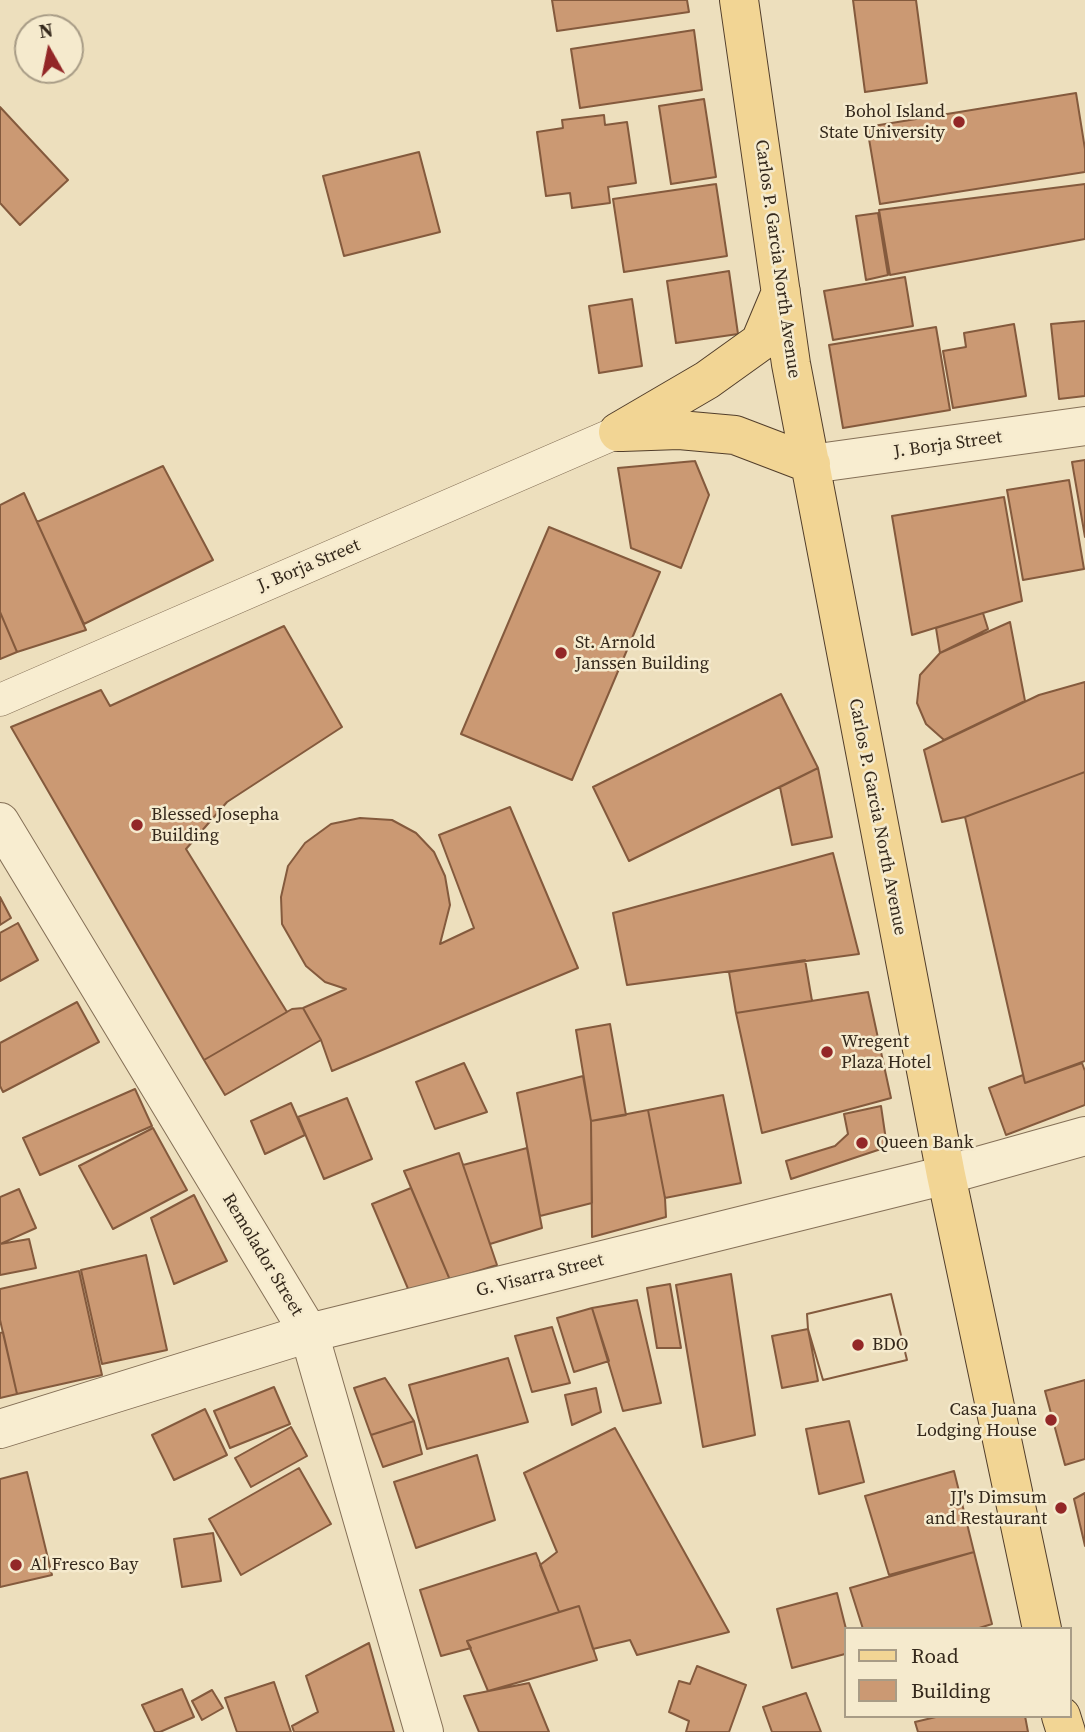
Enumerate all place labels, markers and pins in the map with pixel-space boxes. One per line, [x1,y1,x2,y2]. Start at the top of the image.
place label: Bohol Island State University [820,101,945,144]
marker: Bohol Island State University [951,114,967,130]
place label: St. Arnold Janssen Building [575,632,709,674]
marker: St. Arnold Janssen Building [553,645,569,661]
place label: Blessed Josepha Building [151,804,279,846]
marker: Blessed Josepha Building [129,817,145,833]
place label: Wregent Plaza Hotel [841,1031,931,1074]
marker: Wregent Plaza Hotel [819,1044,835,1060]
place label: Queen Bank [876,1132,974,1154]
marker: Queen Bank [854,1135,870,1151]
place label: BDO [872,1334,909,1356]
marker: BDO [850,1337,866,1353]
place label: Casa Juana Lodging House [916,1399,1037,1442]
marker: Casa Juana Lodging House [1043,1412,1059,1428]
place label: JJ's Dimsum and Restaurant [925,1487,1047,1530]
marker: JJ's Dimsum and Restaurant [1053,1500,1069,1516]
place label: Al Fresco Bay [30,1554,138,1576]
marker: Al Fresco Bay [8,1557,24,1573]

